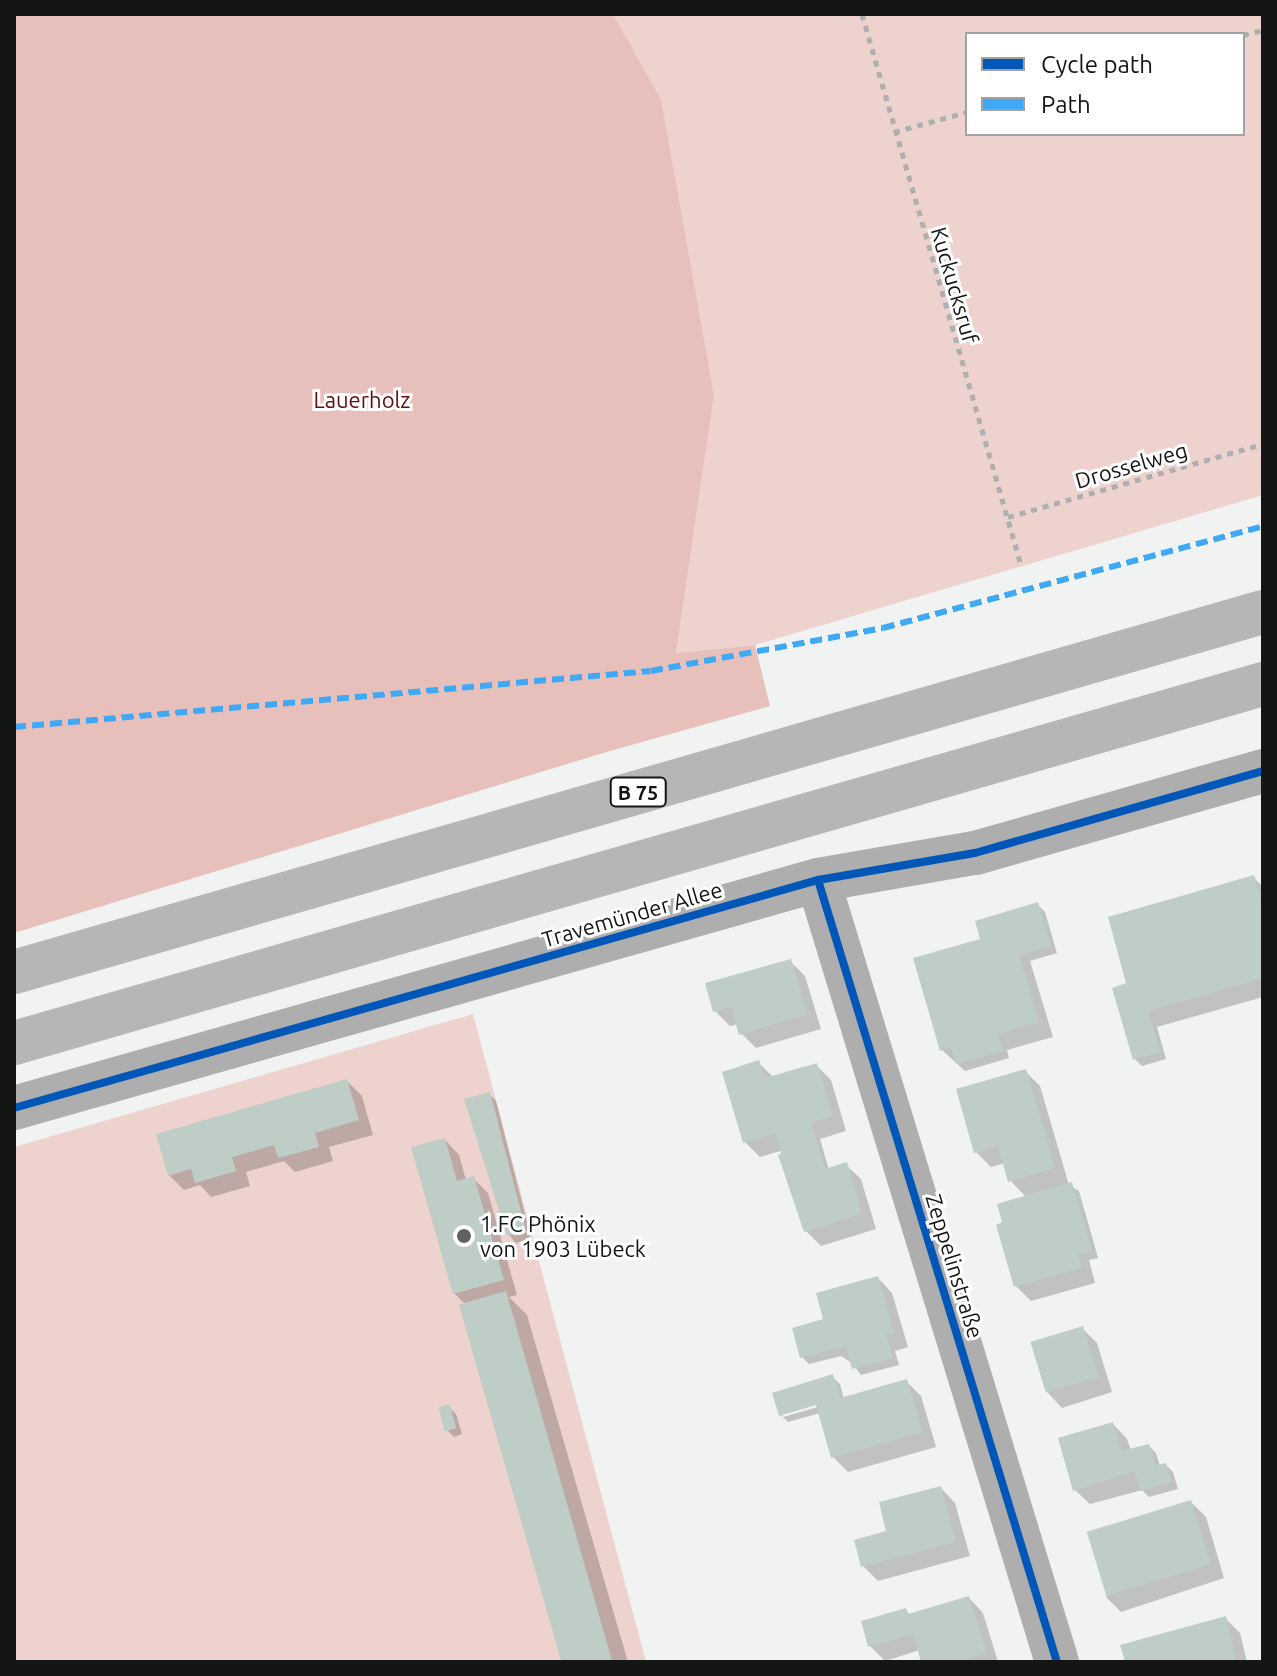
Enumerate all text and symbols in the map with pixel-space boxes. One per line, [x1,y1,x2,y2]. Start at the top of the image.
legend [965,32,1245,136]
text: Cycle path [1041,51,1153,78]
text: Path [1041,91,1091,118]
street label: Kuckucksruf [926,224,984,346]
park label: Lauerholz [314,387,410,413]
street label: Drosselweg [1072,436,1190,494]
road number: B 75 [608,776,668,808]
street label: Travemünder Allee [539,876,725,952]
street label: Zeppelinstraße [921,1191,989,1341]
place label: 1.FC Phönix von 1903 Lübeck [480,1210,646,1262]
marker: 1.FC Phönix von 1903 Lübeck [455,1227,473,1245]

